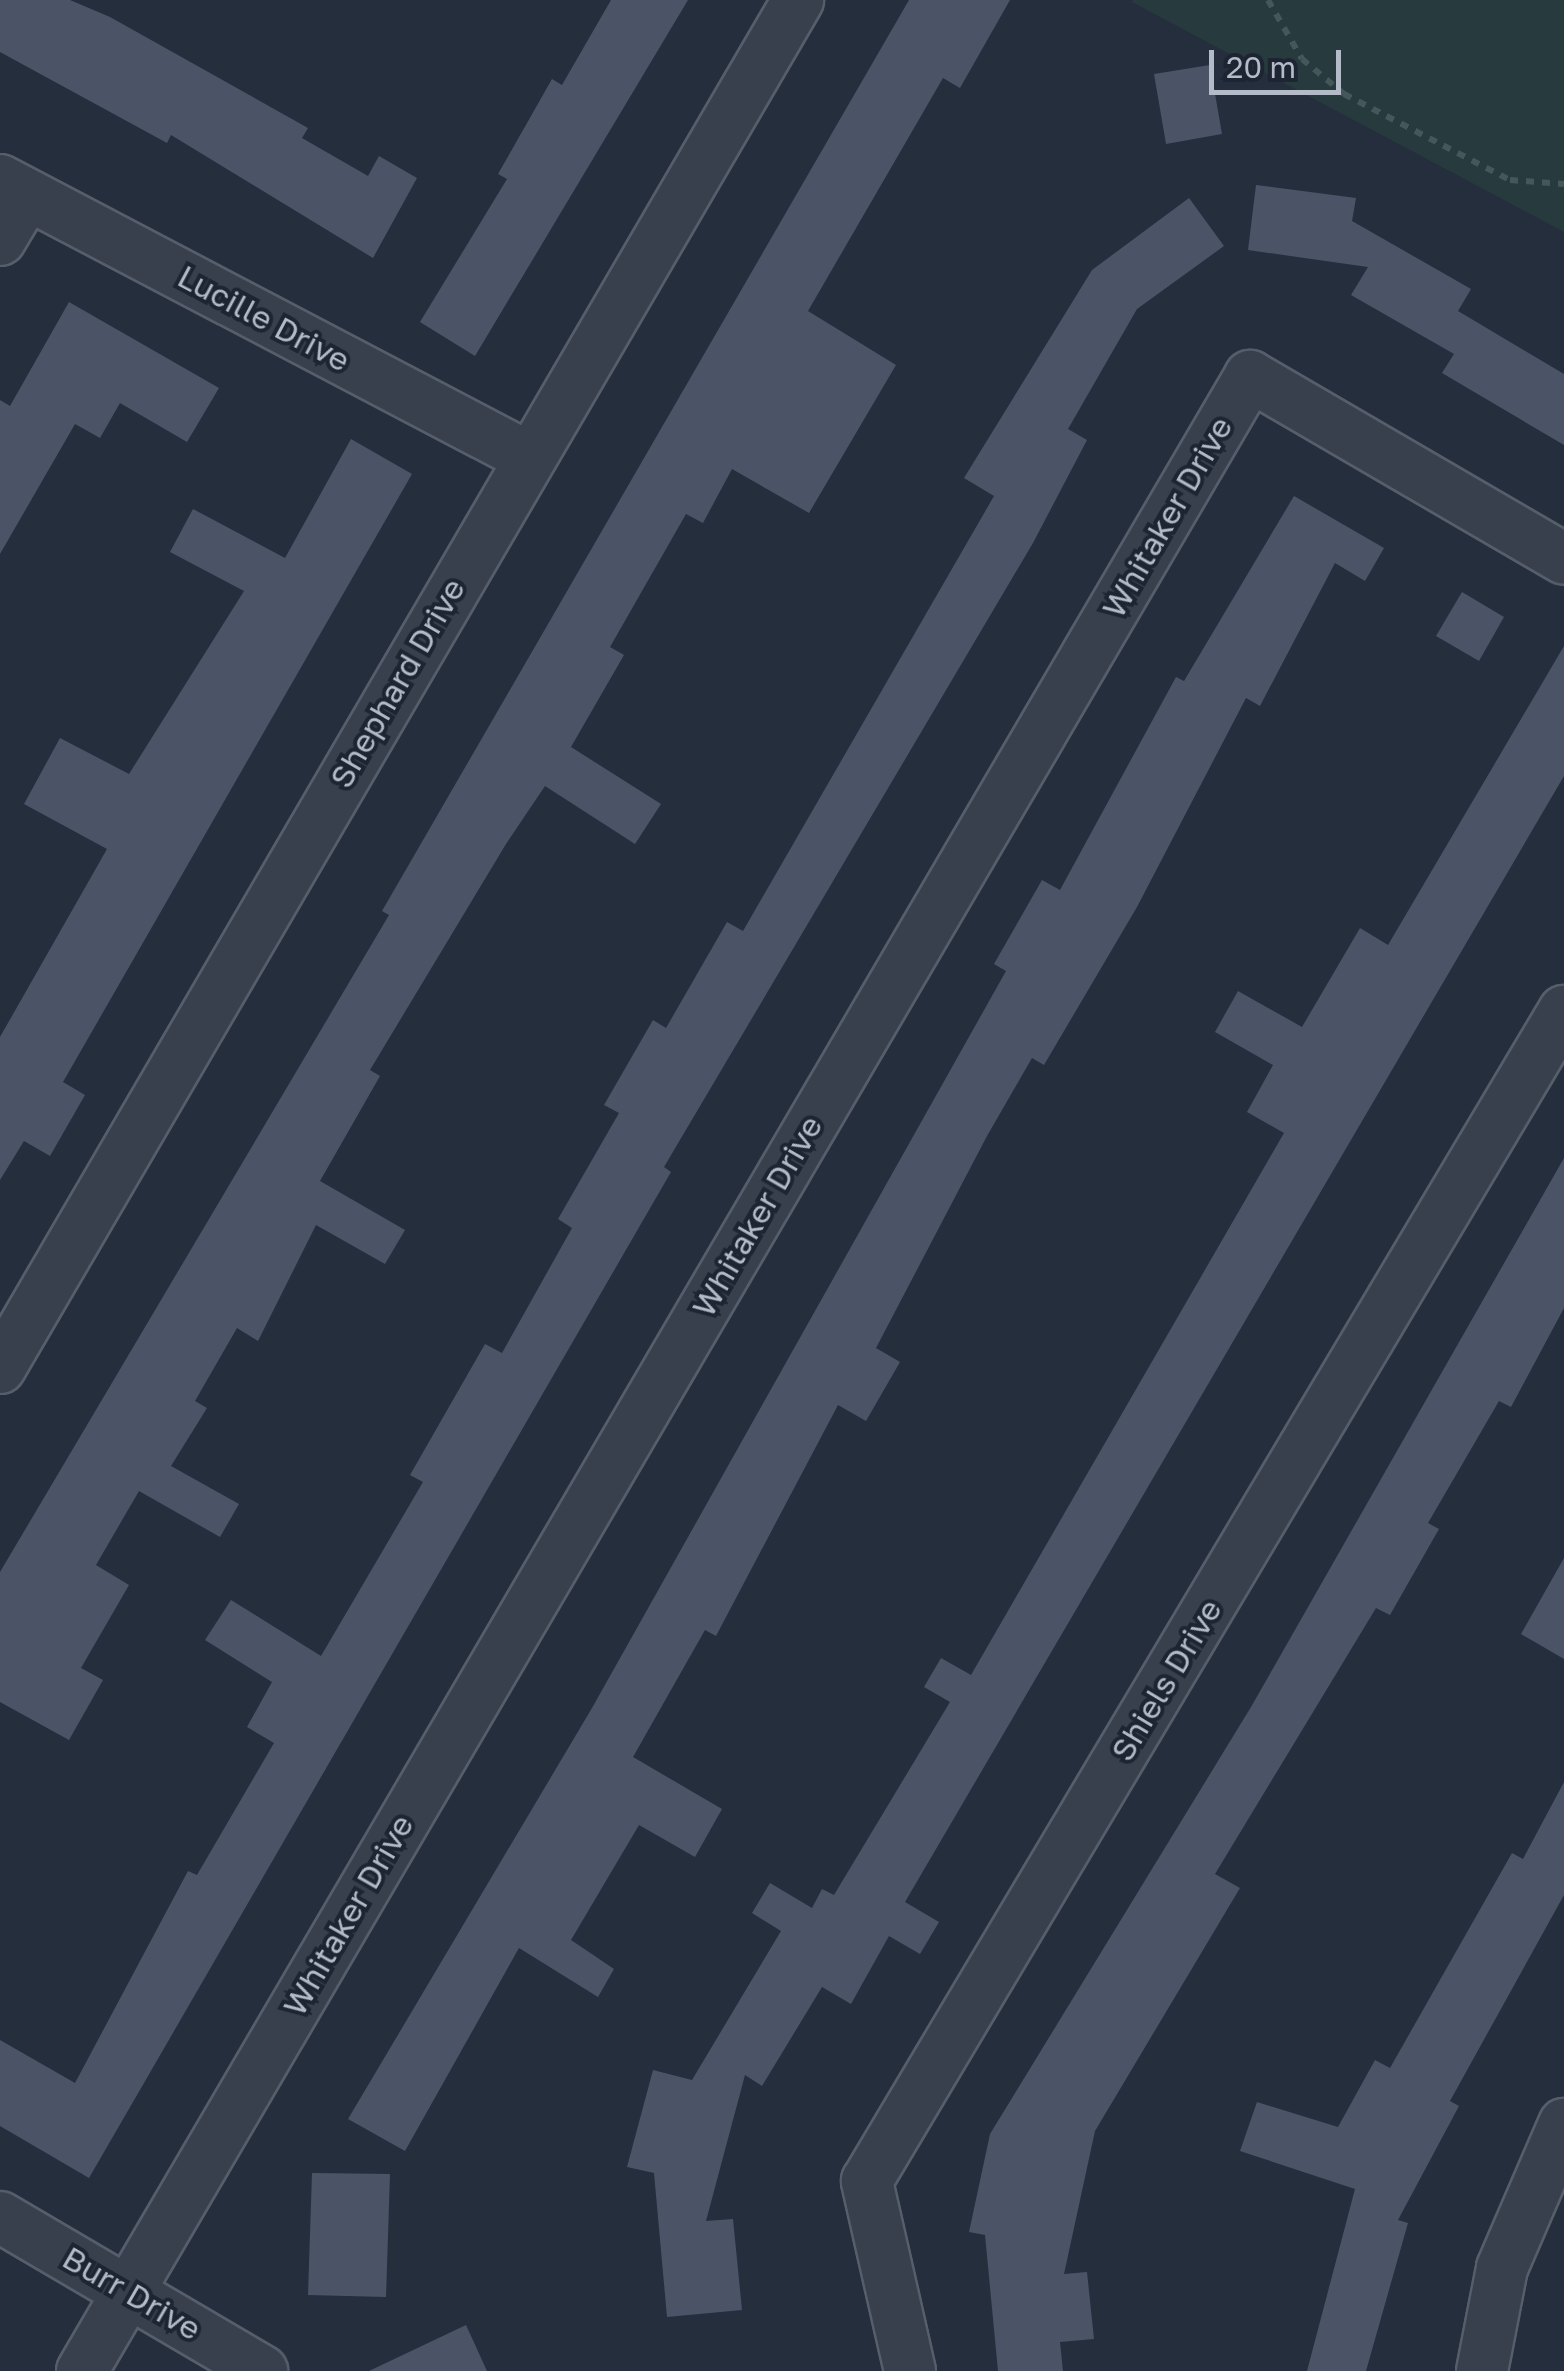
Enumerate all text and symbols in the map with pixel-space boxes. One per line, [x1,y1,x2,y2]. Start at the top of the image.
scale bar [1214,30,1346,92]
text: 20 m [1226,49,1296,85]
street label: Lucille Drive [172,257,356,379]
street label: Whitaker Drive [1094,410,1240,624]
street label: Shephard Drive [322,572,472,794]
street label: Whitaker Drive [684,1109,830,1323]
street label: Shiels Drive [1103,1592,1229,1768]
street label: Whitaker Drive [275,1808,421,2022]
street label: Burr Drive [56,2238,208,2348]

